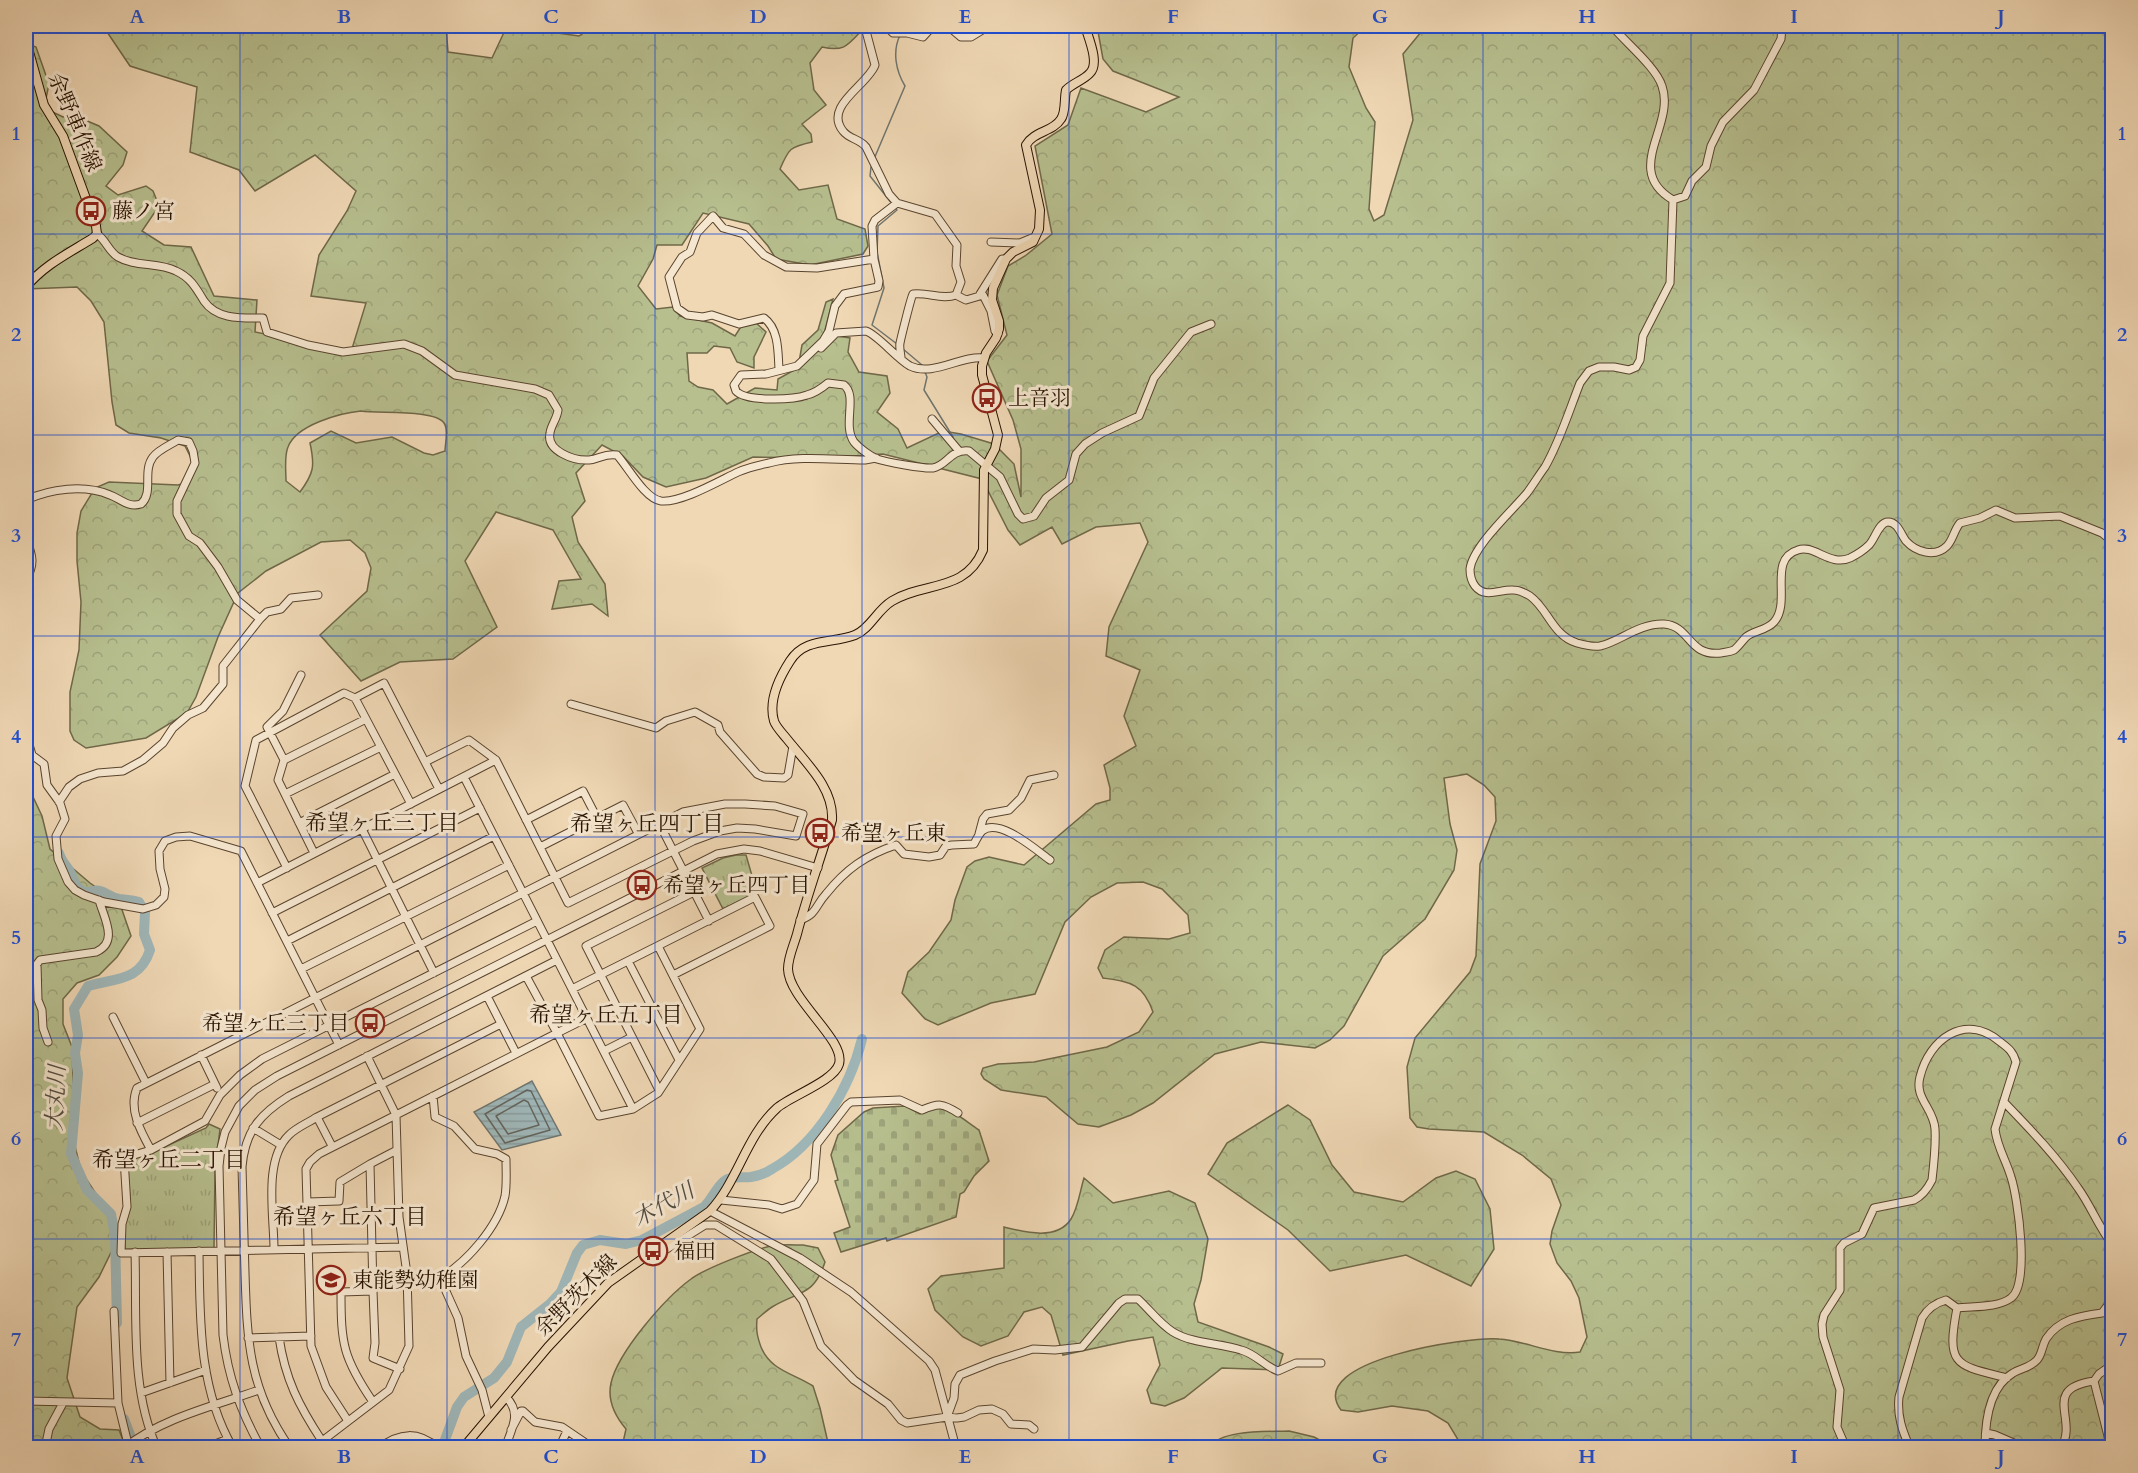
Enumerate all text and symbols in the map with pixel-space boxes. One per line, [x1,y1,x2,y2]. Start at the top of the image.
text: A [129,3,145,30]
text: B [337,3,351,30]
text: C [543,3,559,30]
text: D [749,3,767,30]
text: E [959,3,971,30]
text: F [1167,3,1179,30]
text: G [1372,3,1388,30]
text: H [1578,3,1596,30]
text: I [1790,3,1798,30]
text: J [1994,3,2005,30]
street label: 余野車作線 [41,68,108,176]
text: 1 [11,120,21,147]
text: 1 [2117,120,2127,147]
bus stop icon: 藤ノ宮 [75,195,107,227]
place label: 藤ノ宮 [112,197,175,226]
text: 2 [11,321,21,348]
text: 2 [2117,321,2127,348]
bus stop icon: 上音羽 [971,382,1003,414]
place label: 上音羽 [1008,384,1071,413]
text: 3 [11,522,21,549]
text: 3 [2117,522,2127,549]
text: 4 [11,723,21,750]
text: 4 [2117,723,2127,750]
district label: 希望ヶ丘三丁目 [305,808,459,838]
district label: 希望ヶ丘四丁目 [570,809,724,839]
bus stop icon: 希望ヶ丘東 [804,817,836,849]
place label: 希望ヶ丘東 [841,819,946,848]
bus stop icon: 希望ヶ丘四丁目 [626,869,658,901]
place label: 希望ヶ丘四丁目 [663,871,810,900]
text: 5 [11,924,21,951]
text: 5 [2117,924,2127,951]
district label: 希望ヶ丘五丁目 [529,1000,683,1030]
bus stop icon: 希望ヶ丘三丁目 [354,1007,386,1039]
place label: 希望ヶ丘三丁目 [202,1009,349,1038]
water label: 大丸川 [39,1062,73,1132]
text: 6 [11,1125,21,1152]
text: 6 [2117,1125,2127,1152]
district label: 希望ヶ丘二丁目 [92,1145,246,1175]
water label: 木代川 [627,1175,701,1234]
district label: 希望ヶ丘六丁目 [273,1202,427,1232]
bus stop icon: 福田 [637,1235,669,1267]
place label: 福田 [674,1237,716,1266]
street label: 余野茨木線 [529,1248,624,1343]
school or university icon: 東能勢幼稚園 [315,1264,347,1296]
place label: 東能勢幼稚園 [352,1266,478,1295]
text: 7 [11,1326,21,1353]
text: 7 [2117,1326,2127,1353]
text: A [129,1443,145,1470]
text: B [337,1443,351,1470]
text: C [543,1443,559,1470]
text: D [749,1443,767,1470]
text: E [959,1443,971,1470]
text: F [1167,1443,1179,1470]
text: G [1372,1443,1388,1470]
text: H [1578,1443,1596,1470]
text: I [1790,1443,1798,1470]
text: J [1994,1443,2005,1470]

